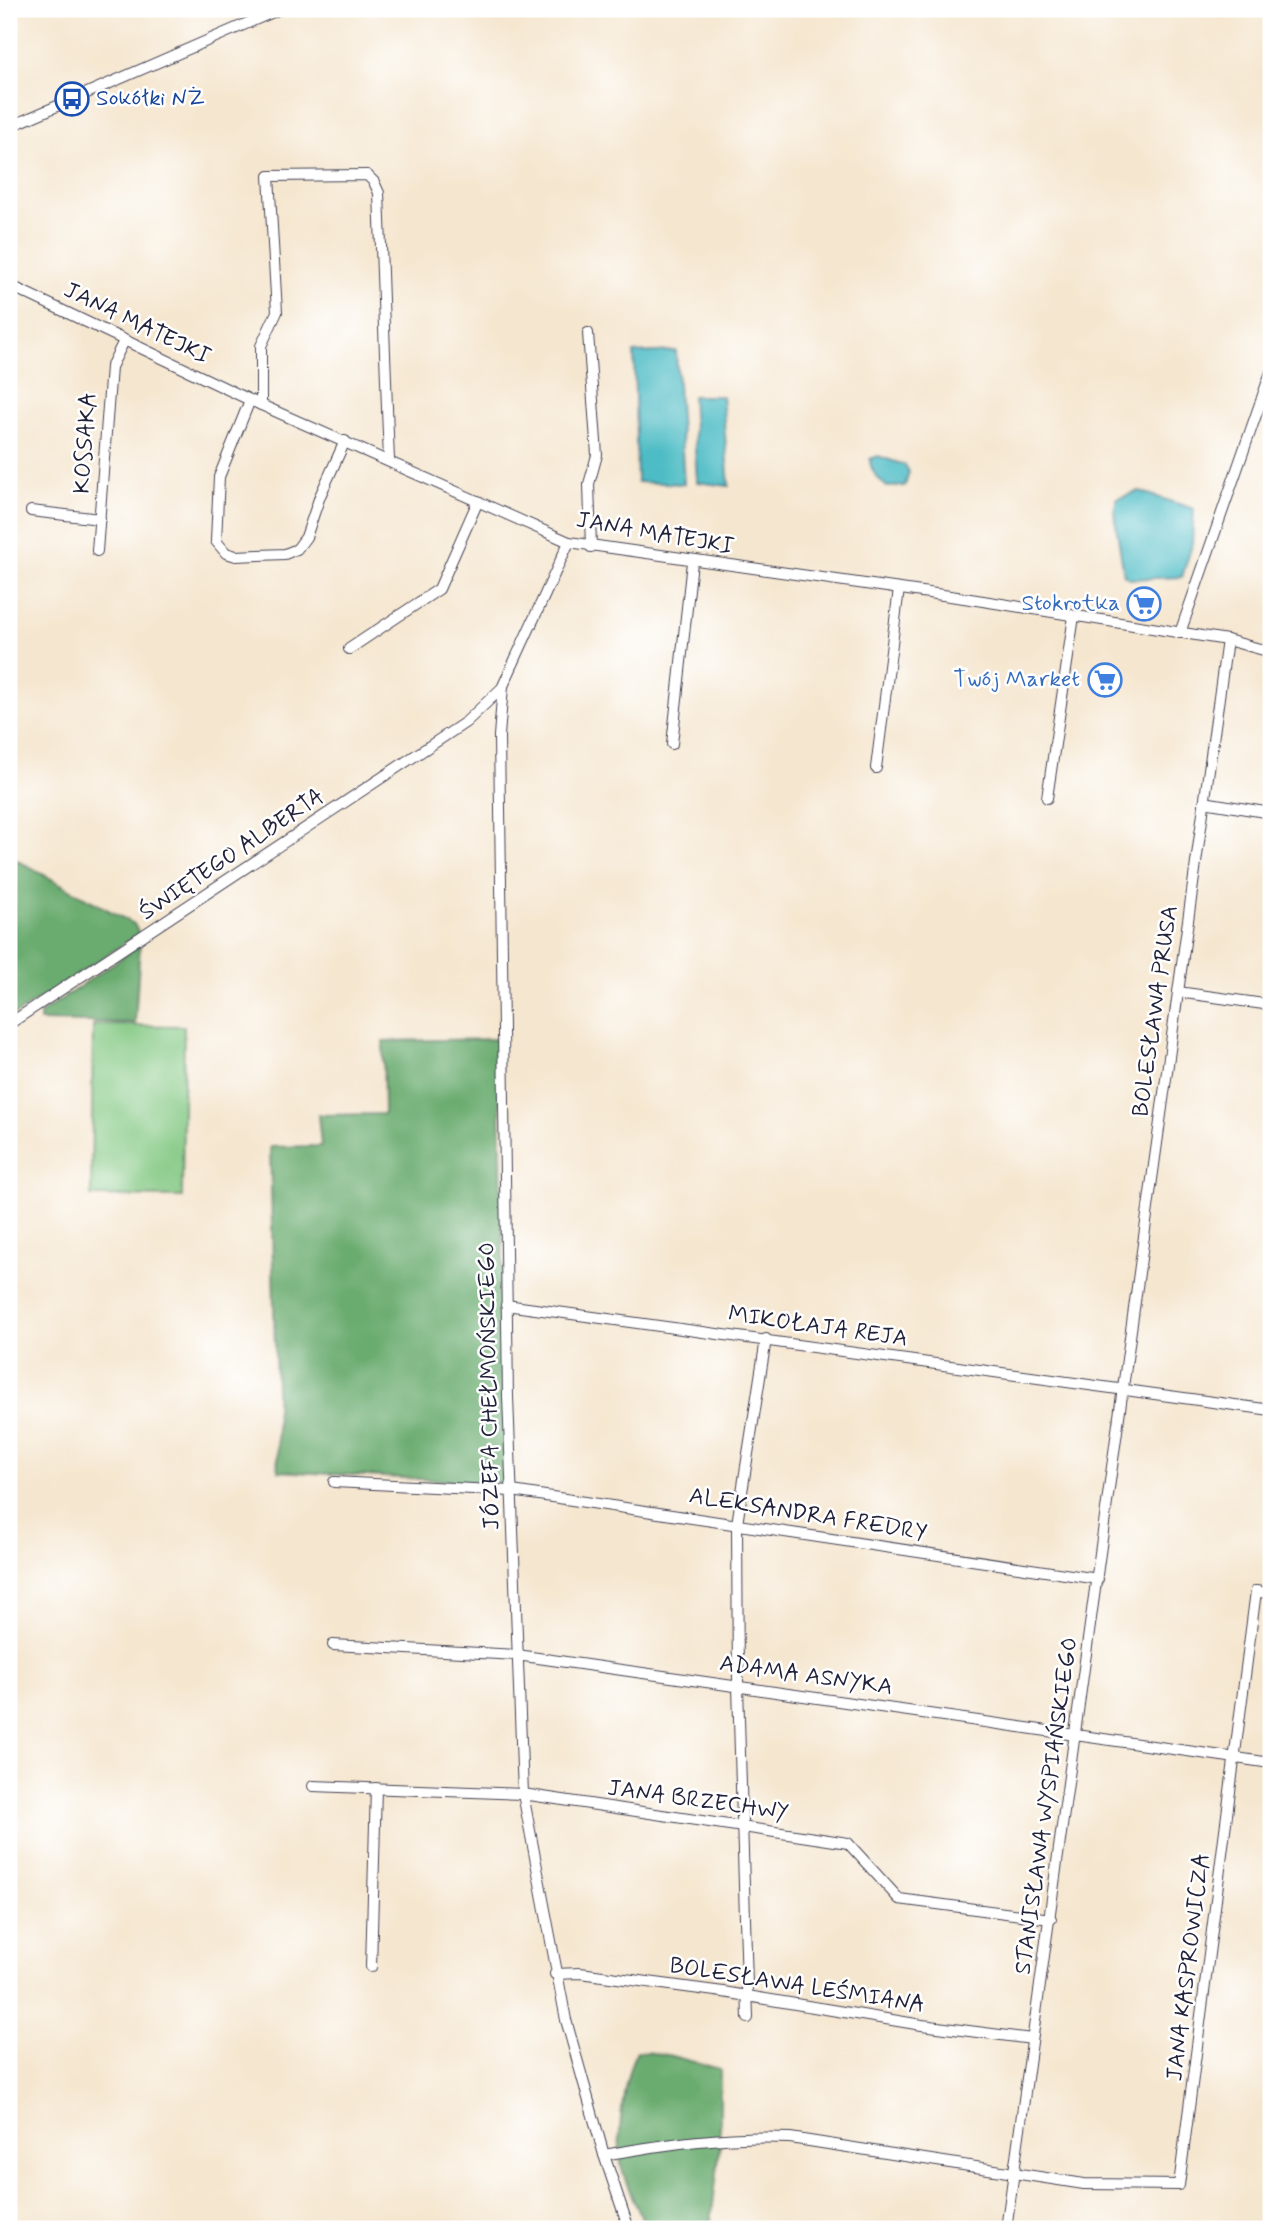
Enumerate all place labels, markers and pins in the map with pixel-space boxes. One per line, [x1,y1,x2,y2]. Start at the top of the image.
bus stop icon: Sokółki NŻ [53,80,91,118]
place label: Sokółki NŻ [96,84,205,114]
supermarket icon: Stokrotka [1125,585,1163,623]
place label: Stokrotka [1021,589,1120,619]
supermarket icon: Twój Market [1086,661,1124,699]
place label: Twój Market [953,665,1080,695]

